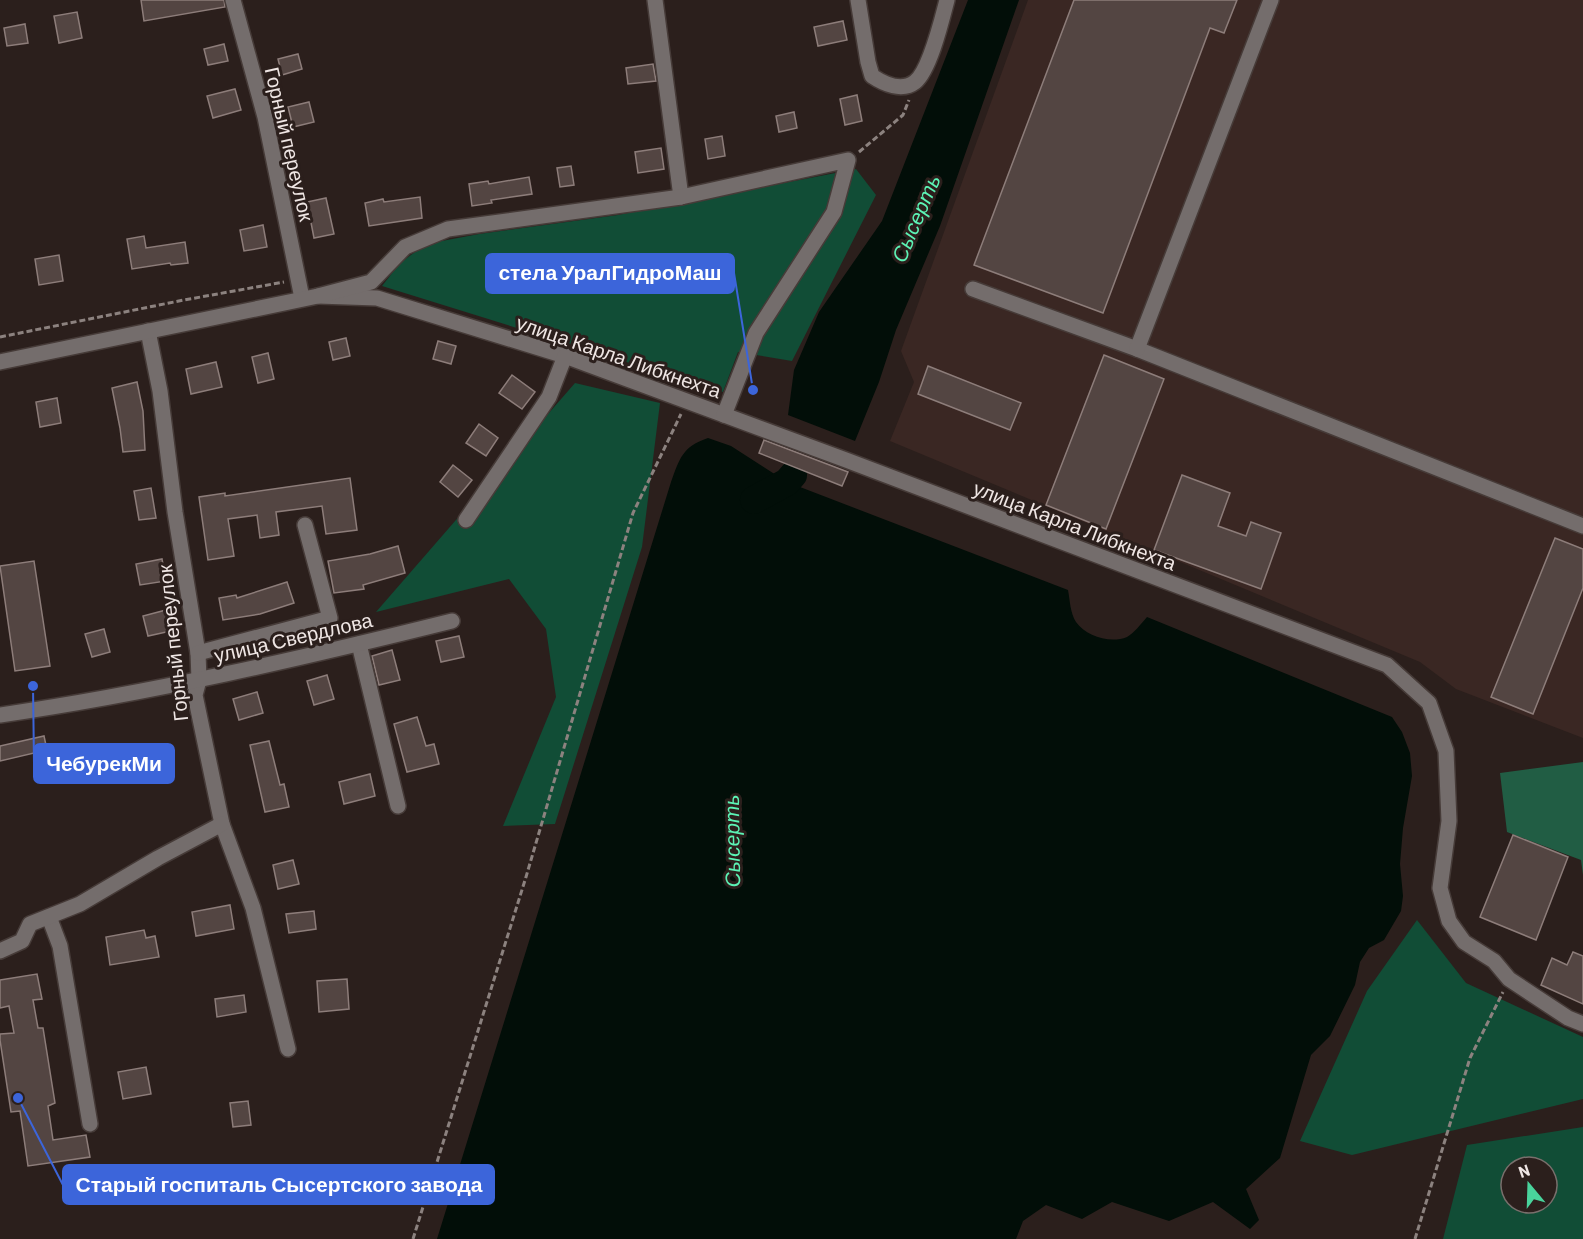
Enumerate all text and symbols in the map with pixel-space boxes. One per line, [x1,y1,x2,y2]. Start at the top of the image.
street label: Горный переулок [261,65,319,224]
water label: Сысерть [885,170,945,266]
callout: стела УралГидроМаш [486,254,734,293]
text: стела УралГидроМаш [498,259,722,284]
street label: улица Карла Либкнехта [513,310,725,403]
street label: улица Карла Либкнехта [970,475,1180,575]
street label: Горный переулок [152,563,192,723]
street label: улица Свердлова [211,607,375,667]
callout: ЧебурекМи [34,744,174,783]
text: ЧебурекМи [46,750,162,775]
water label: Сысерть [718,794,744,888]
north arrow [1499,1155,1559,1215]
text: N [1516,1160,1532,1181]
callout: Старый госпиталь Сысертского завода [63,1165,494,1204]
text: Старый госпиталь Сысертского завода [76,1171,483,1196]

